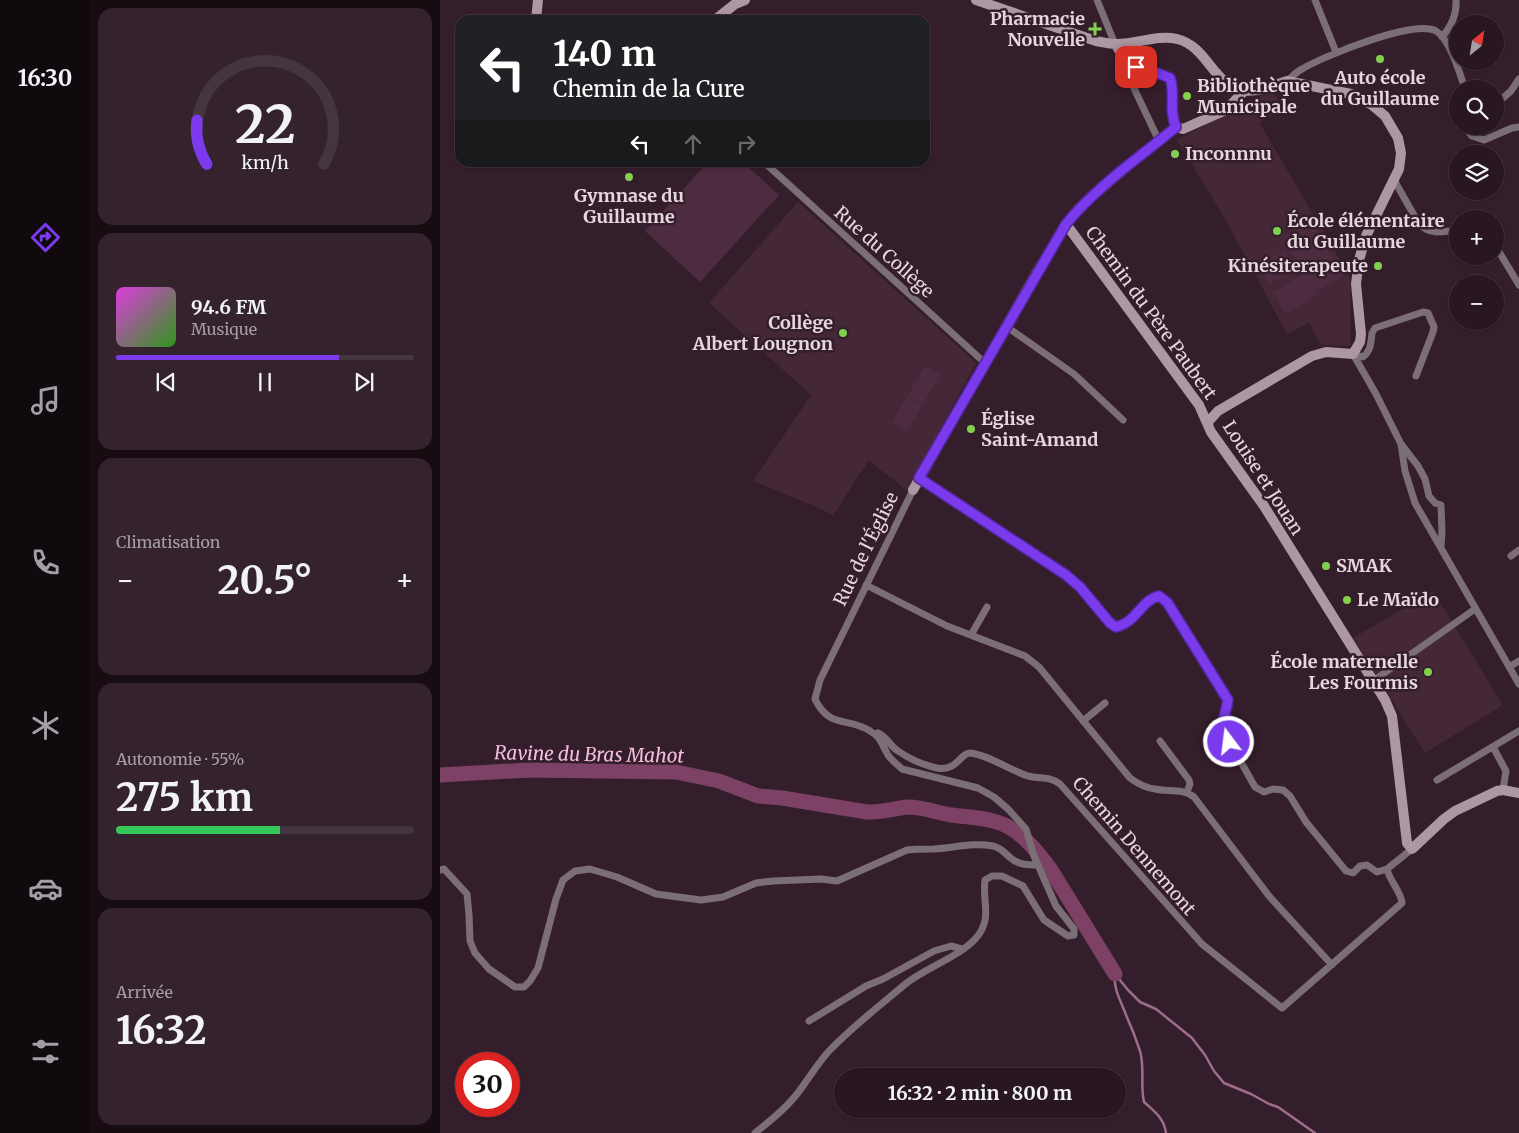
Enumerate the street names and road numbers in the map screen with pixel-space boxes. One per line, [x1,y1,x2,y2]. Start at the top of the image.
street label: Rue du Collège [830,201,939,302]
street label: Chemin du Père Paubert [1081,221,1222,404]
street label: Louise et Jouan [1218,416,1309,539]
street label: Rue de l'Église [828,488,903,609]
street label: Chemin Dennemont [1068,772,1201,920]

